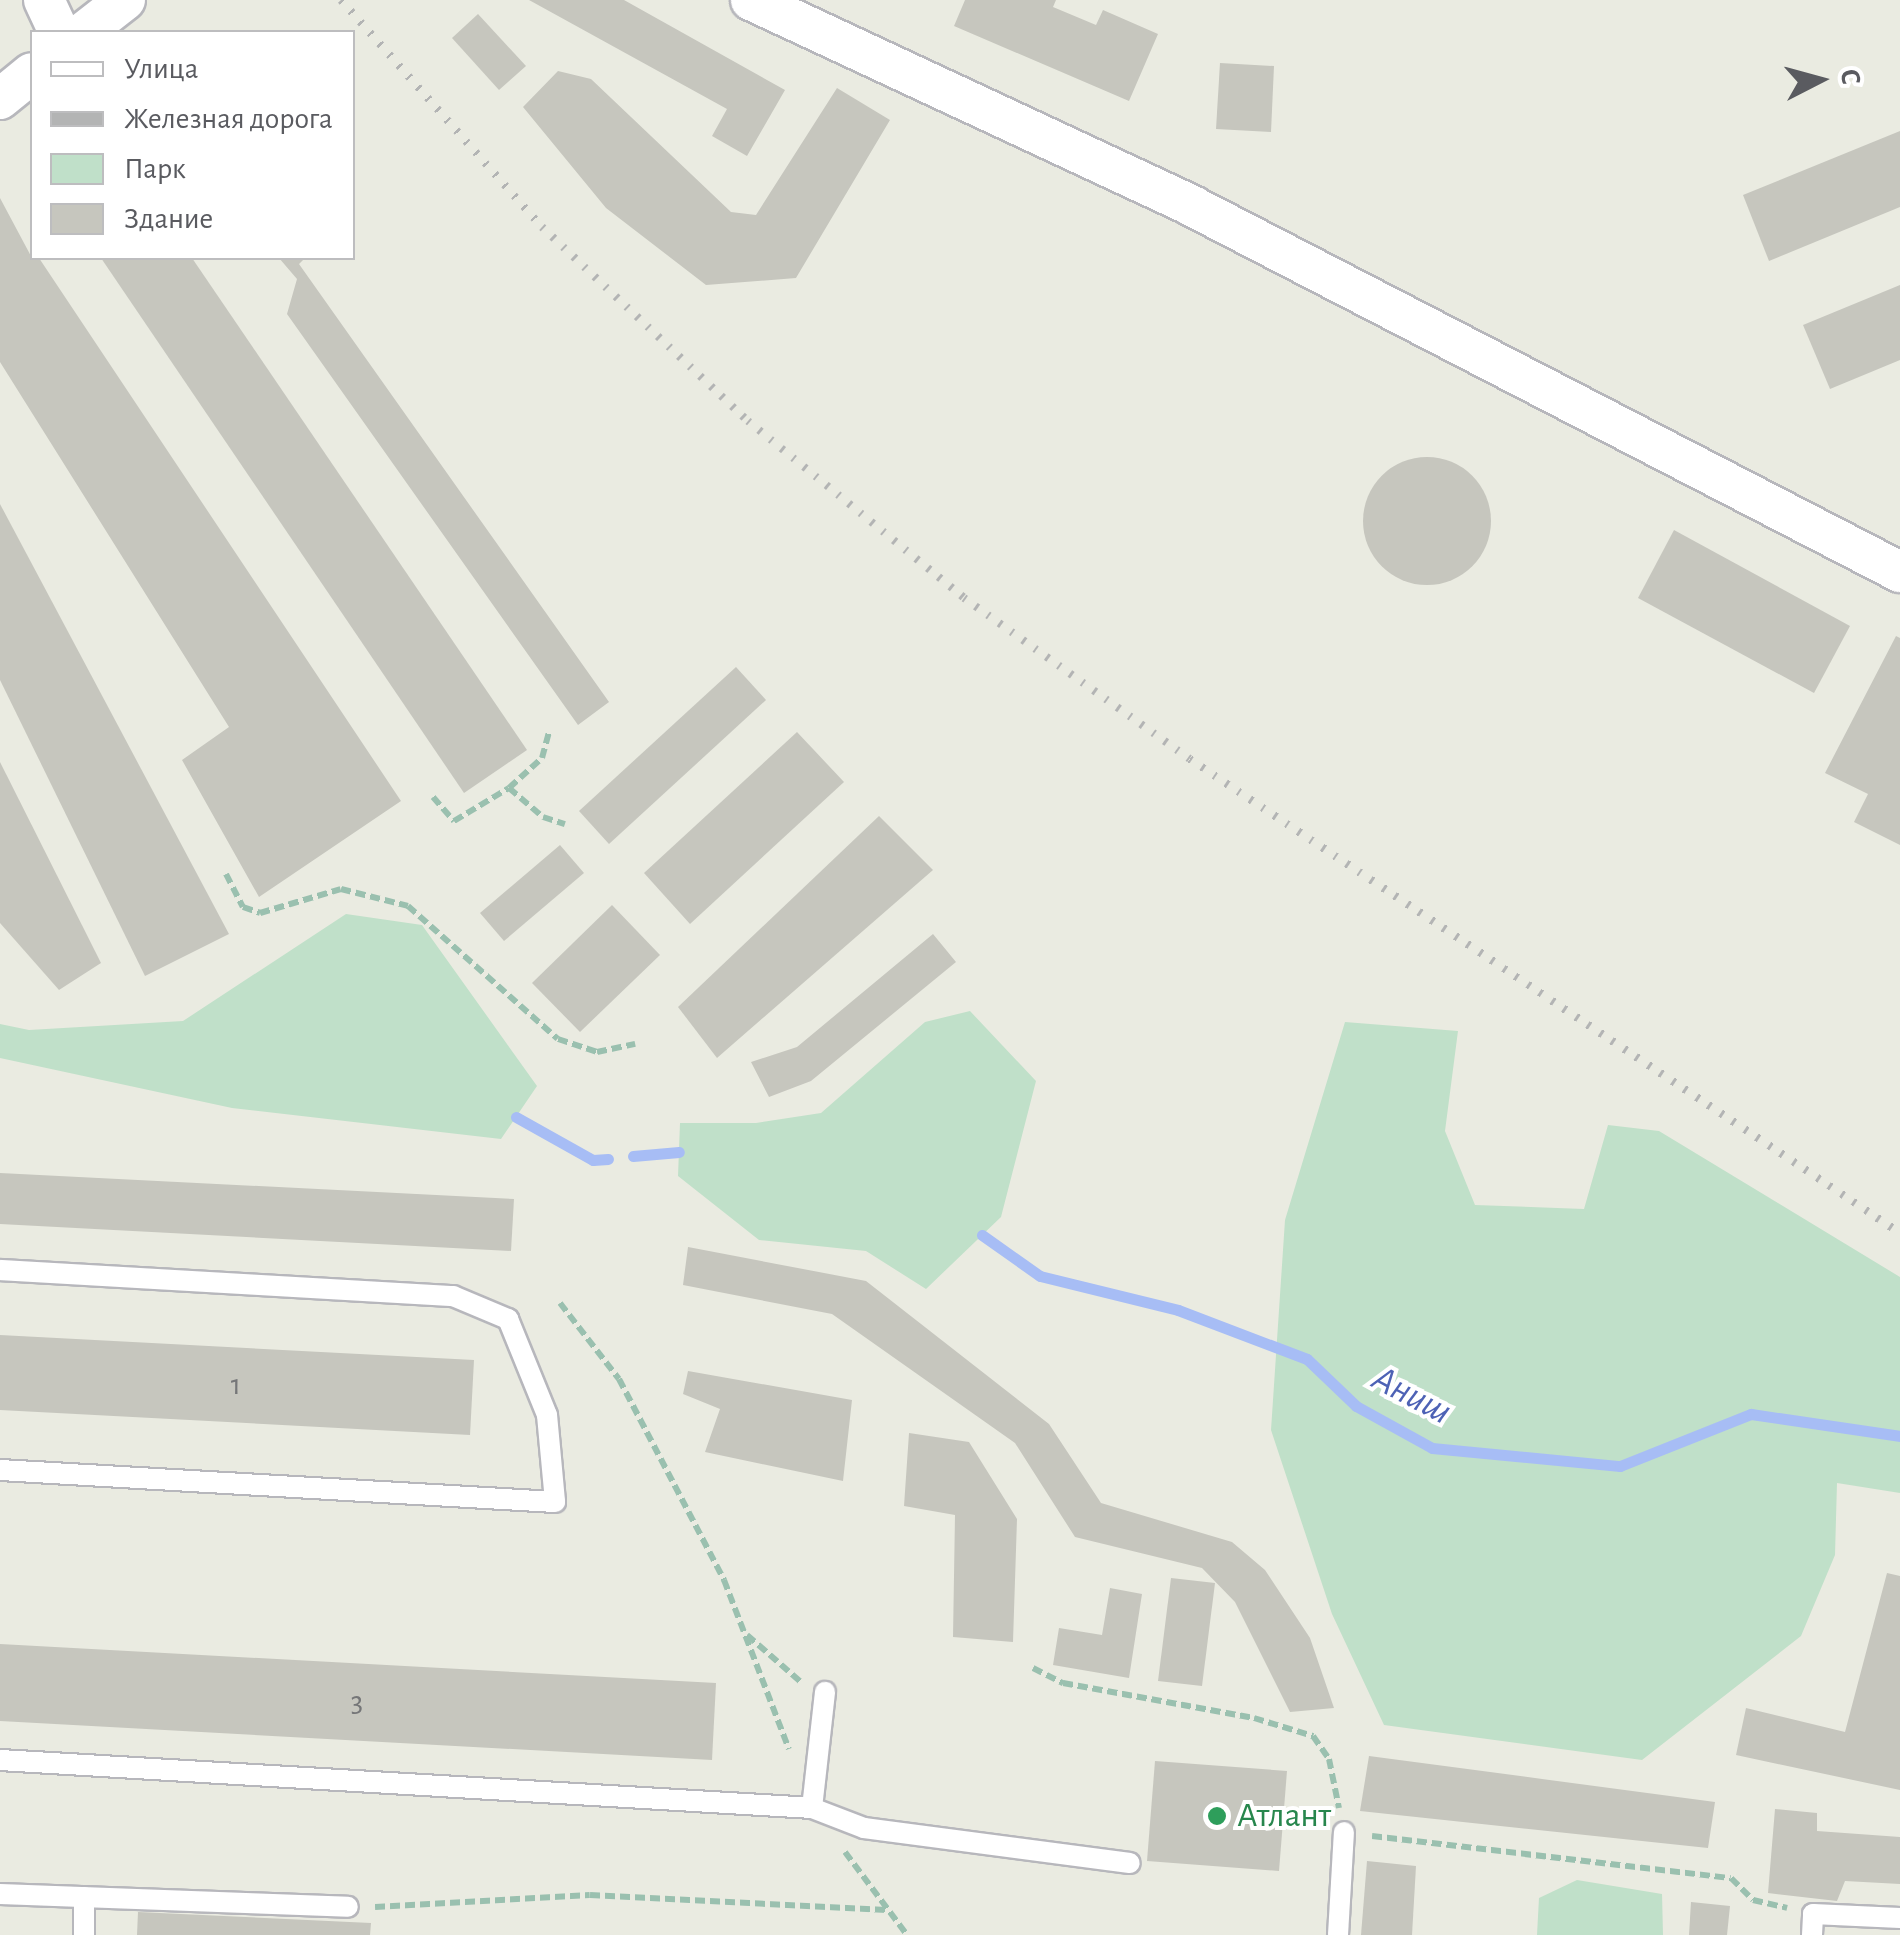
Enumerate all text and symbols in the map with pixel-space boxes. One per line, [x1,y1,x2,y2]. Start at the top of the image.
legend [30,30,355,260]
north arrow [1770,30,1870,130]
text: Улица [124,54,199,84]
text: С [1835,68,1865,86]
text: Железная дорога [124,104,333,134]
text: Парк [124,154,186,184]
text: Здание [124,204,213,234]
water label: Аниш [1363,1356,1459,1436]
house number: 1 [231,1367,241,1403]
house number: 3 [351,1684,363,1720]
place label: Атлант [1237,1795,1331,1837]
marker: Атлант [1206,1805,1228,1827]

